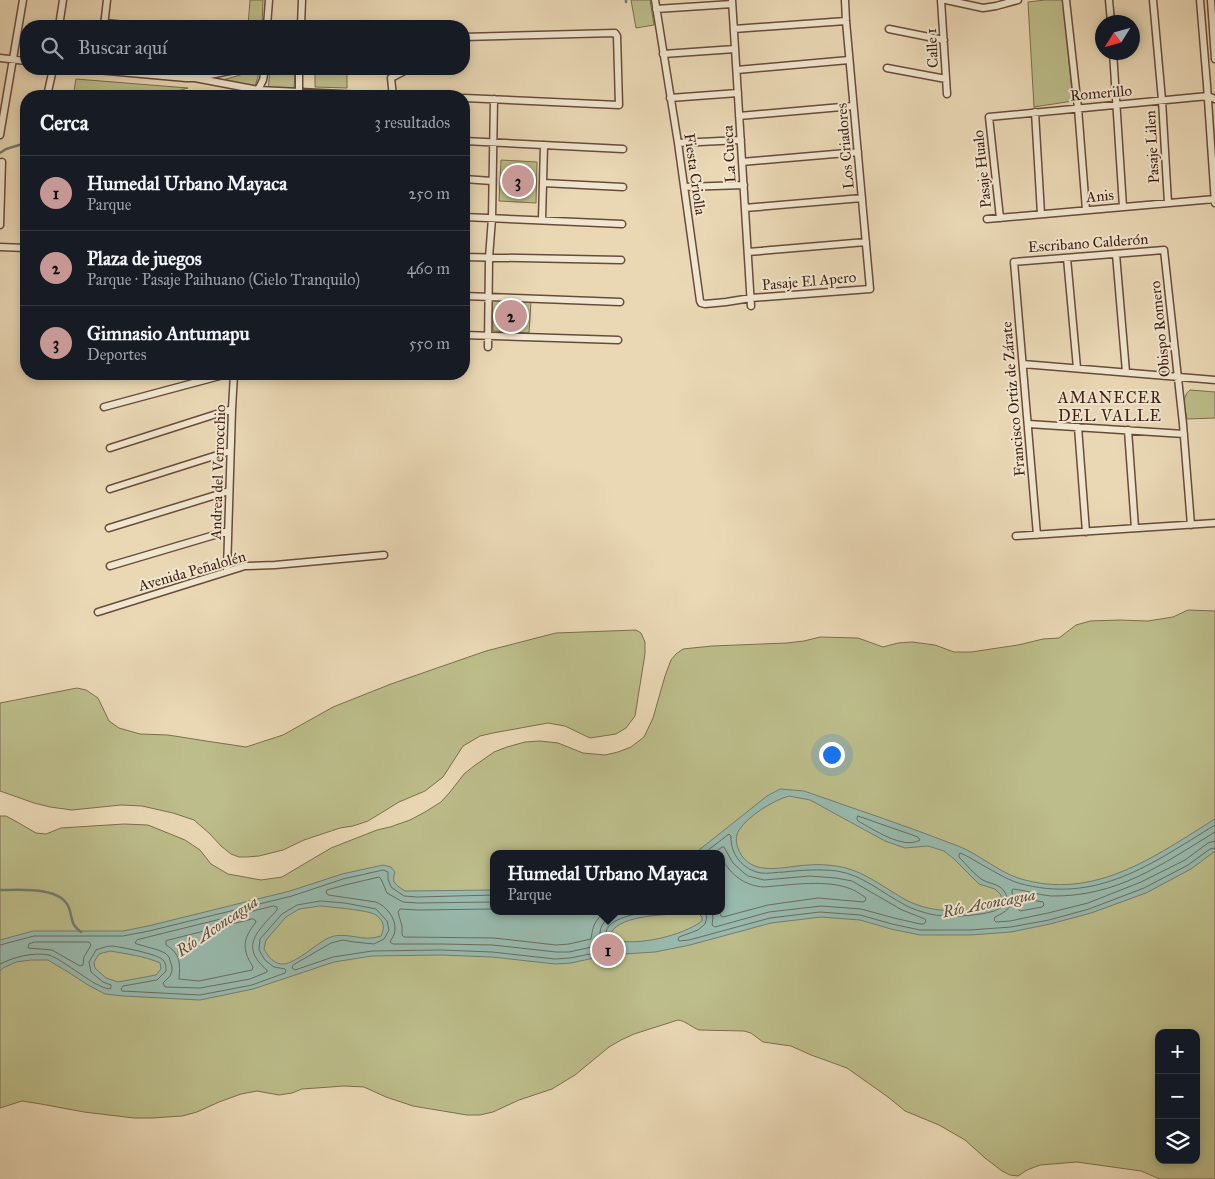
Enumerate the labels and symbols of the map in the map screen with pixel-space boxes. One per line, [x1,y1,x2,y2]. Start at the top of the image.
north arrow [1095,15,1140,60]
street label: Calle 1 [922,27,942,68]
street label: Romerillo [1069,81,1133,105]
street label: Los Criadores [832,102,858,190]
street label: Pasaje Lilen [1141,110,1163,184]
street label: La Cueca [718,124,739,183]
street label: Pasaje Hualo [969,129,995,209]
street label: Fiesta Criolla [680,132,710,217]
pin: 3 [502,162,534,200]
street label: Anis [1084,186,1115,206]
street label: Escribano Calderón [1027,230,1149,256]
street label: Pasaje El Apero [761,268,857,294]
street label: Obispo Romero [1146,280,1174,378]
pin: 2 [495,297,527,335]
street label: Francisco Ortiz de Zárate [997,321,1029,477]
district label: AMANECER DEL VALLE [1057,388,1162,425]
street label: Andrea del Verrocchio [207,404,229,541]
street label: Avenida Peñalolén [135,547,248,595]
your location [819,742,845,768]
water label: Río Aconcagua [940,885,1037,922]
water label: Río Aconcagua [172,892,262,961]
pin: 1 [592,931,624,969]

